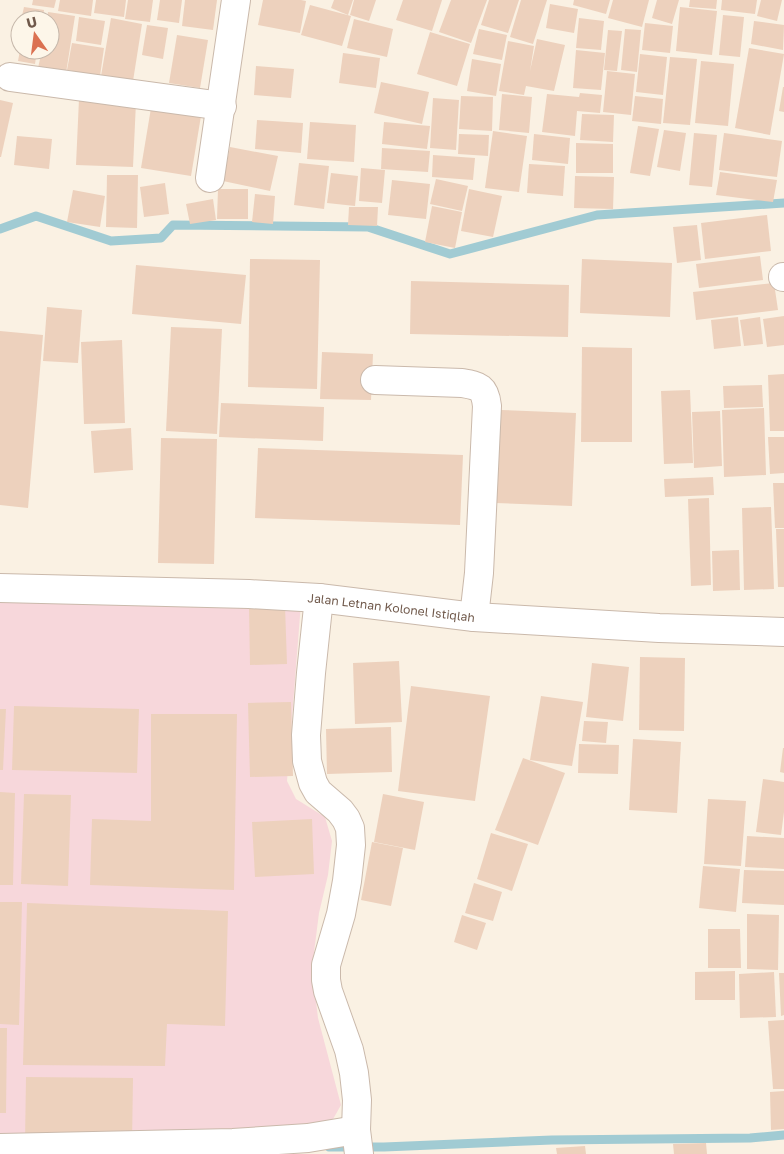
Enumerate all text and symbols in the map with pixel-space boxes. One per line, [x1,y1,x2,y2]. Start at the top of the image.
north arrow [10,10,60,60]
text: U [25,12,39,31]
street label: Jalan Letnan Kolonel Istiqlah [307,590,476,625]

